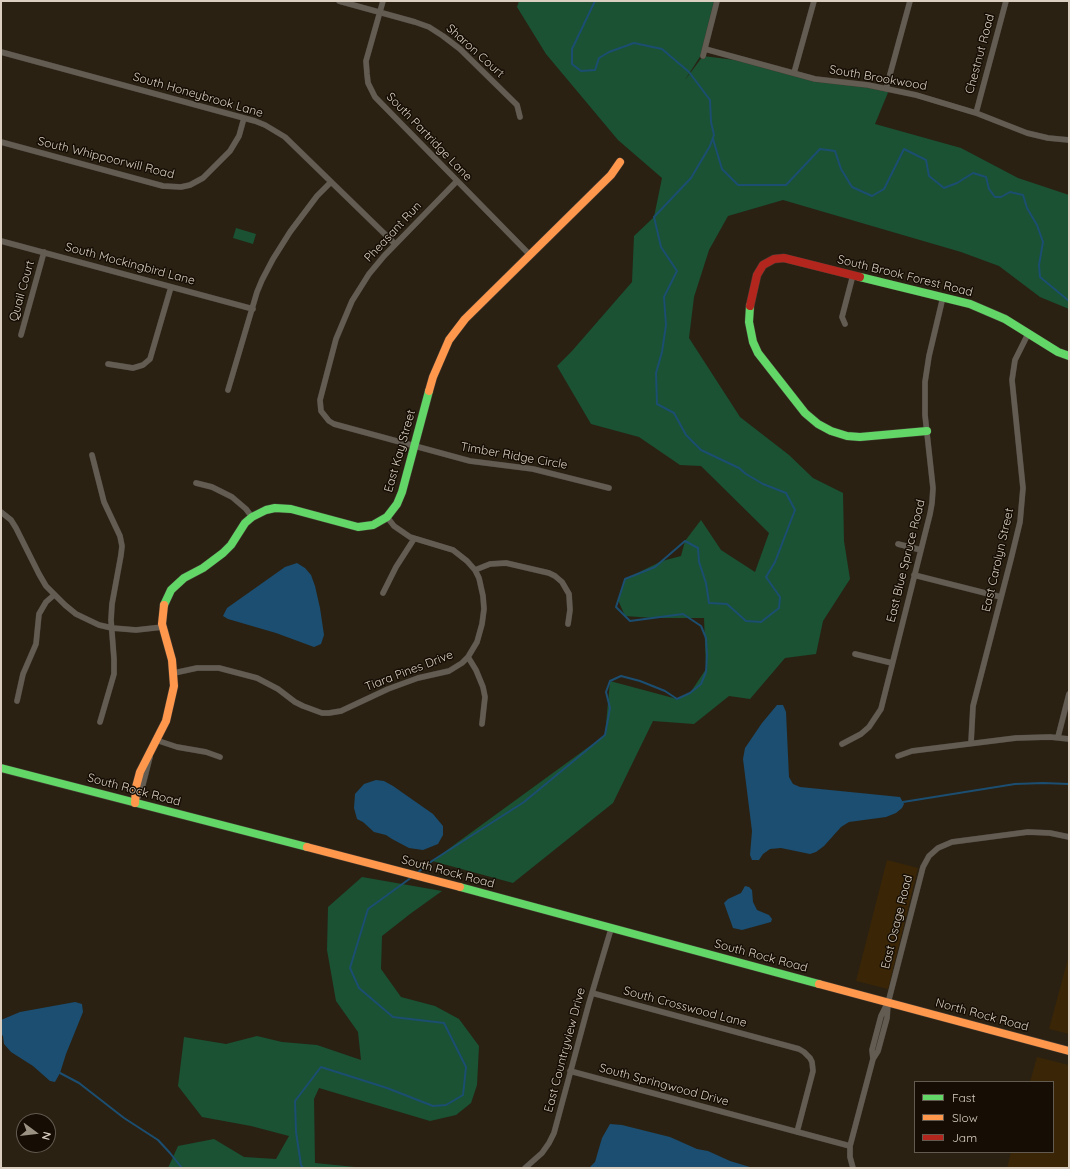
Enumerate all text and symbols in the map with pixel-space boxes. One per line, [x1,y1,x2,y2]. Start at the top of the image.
street label: Chestnut Road [962,13,998,95]
street label: Sharon Court [443,21,507,81]
street label: South Brookwood [828,62,928,94]
street label: South Honeybrook Lane [131,70,265,120]
street label: South Partridge Lane [383,90,475,184]
street label: South Whippoorwill Road [36,134,176,182]
street label: Pheasant Run [361,199,425,265]
street label: South Mockingbird Lane [63,240,197,288]
street label: South Brook Forest Road [836,252,974,300]
street label: Quail Court [6,259,38,323]
street label: East Kay Street [381,408,419,494]
street label: Timber Ridge Circle [459,440,569,472]
street label: East Blue Spruce Road [884,498,928,624]
street label: East Carolyn Street [979,507,1017,613]
street label: Tiara Pines Drive [363,648,455,694]
street label: South Rock Road [86,771,182,809]
street label: South Rock Road [400,853,496,891]
street label: East Osage Road [878,874,916,970]
street label: South Rock Road [713,937,809,975]
street label: South Crosswood Lane [622,984,748,1030]
street label: East Countryview Drive [541,986,589,1114]
street label: North Rock Road [934,996,1030,1034]
street label: South Springwood Drive [598,1061,730,1109]
legend [914,1081,1054,1153]
text: Fast [952,1090,976,1105]
text: Slow [952,1110,978,1125]
north arrow [16,1113,56,1153]
text: N [39,1130,54,1142]
text: Jam [952,1130,977,1145]

